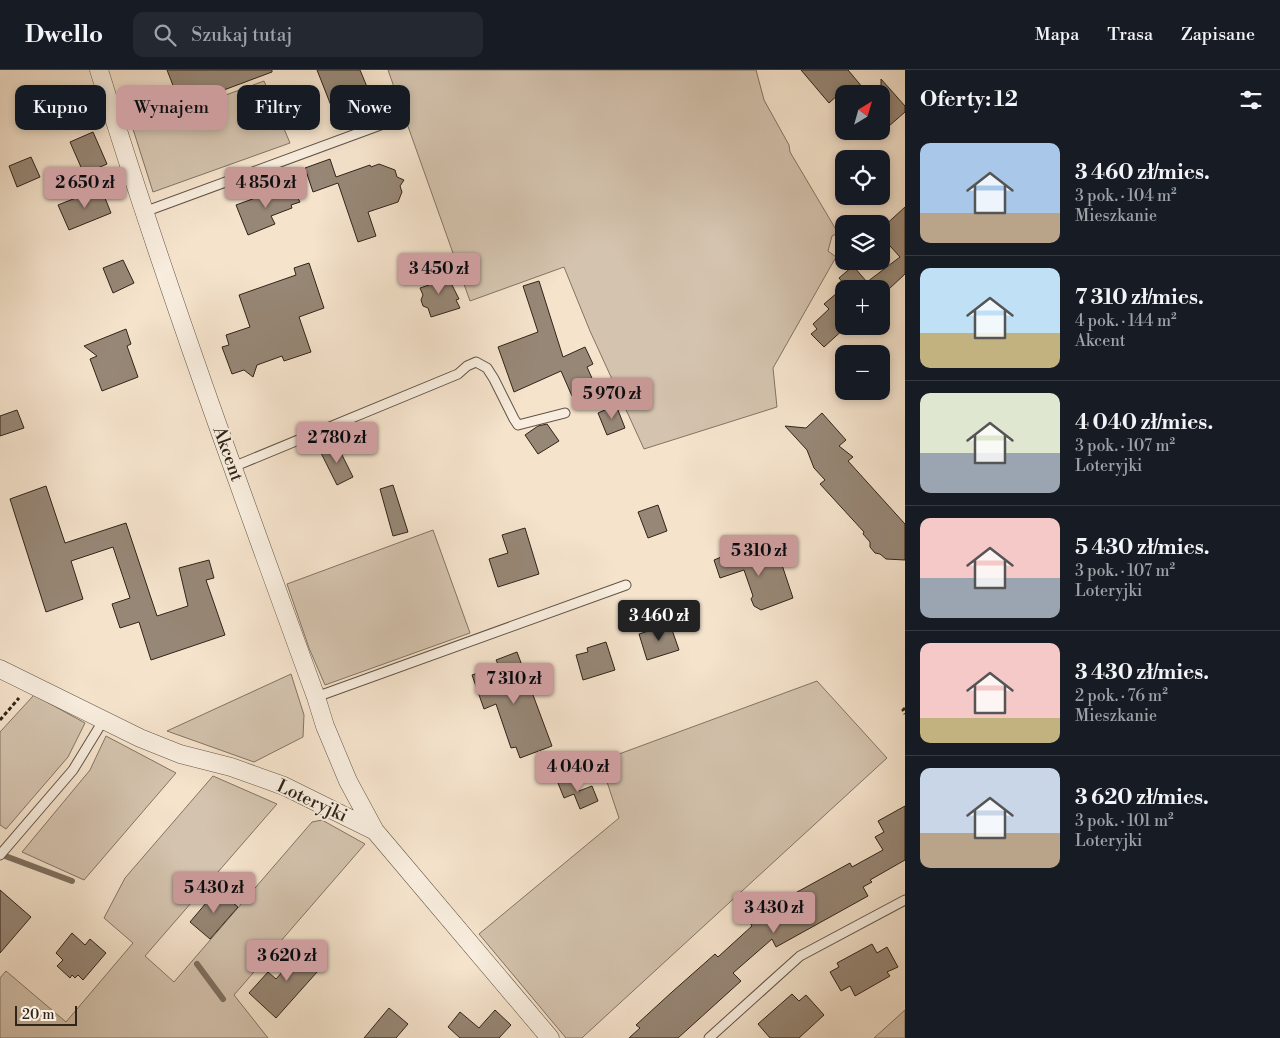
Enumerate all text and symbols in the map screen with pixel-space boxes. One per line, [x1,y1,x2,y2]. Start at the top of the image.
search box [133,12,483,57]
text: Dwello [25,20,103,50]
icon: search [151,21,179,49]
text: Szukaj tutaj [191,23,293,47]
text: Mapa [1035,23,1079,46]
text: Trasa [1107,23,1153,46]
text: Zapisane [1181,23,1255,46]
chip: Kupno [15,85,106,130]
chip: Wynajem [116,85,227,130]
chip: Filtry [237,85,320,130]
chip: Nowe [330,85,410,130]
north arrow [835,85,890,140]
map controls [835,85,890,400]
icon: filters [1237,86,1265,114]
text: Oferty: 12 [920,87,1018,113]
button: locate [835,150,890,205]
text: 3 460 zł/mies. [1075,160,1210,186]
icon: home [960,163,1020,223]
pin: 2 650 zł [33,166,137,209]
pin: 4 850 zł [214,166,318,209]
text: 2 650 zł [55,173,115,193]
text: 4 850 zł [236,173,296,193]
text: 3 pok. · 104 m² [1075,186,1177,206]
text: Mieszkanie [1075,206,1157,226]
button: layers [835,215,890,270]
pin: 3 450 zł [387,252,491,295]
text: 3 450 zł [409,259,469,279]
button: + [835,280,890,335]
text: 7 310 zł/mies. [1075,285,1204,311]
icon: home [960,288,1020,348]
text: 4 pok. · 144 m² [1075,311,1177,331]
text: Akcent [1075,331,1125,351]
button: − [835,345,890,400]
pin: 5 970 zł [560,378,664,420]
text: 5 970 zł [583,384,641,404]
text: 4 040 zł/mies. [1075,410,1213,436]
icon: home [960,413,1020,473]
street label: Akcent [207,422,249,485]
pin: 2 780 zł [285,422,389,464]
text: 2 780 zł [307,428,367,448]
text: 3 pok. · 107 m² [1075,436,1175,456]
text: Loteryjki [1075,456,1142,476]
pin: 5 310 zł [707,534,811,577]
text: 5 430 zł/mies. [1075,535,1209,561]
icon: home [960,538,1020,598]
text: 5 310 zł [731,541,787,561]
text: 3 pok. · 107 m² [1075,561,1175,581]
text: Loteryjki [1075,581,1142,601]
pin: 3 460 zł [607,600,711,642]
text: 3 460 zł [629,606,689,626]
text: 3 430 zł/mies. [1075,660,1209,686]
pin: 7 310 zł [462,662,566,705]
icon: home [960,663,1020,723]
text: 7 310 zł [486,669,542,689]
text: 2 pok. · 76 m² [1075,686,1168,706]
text: Mieszkanie [1075,706,1157,726]
pin: 4 040 zł [526,750,630,793]
text: 4 040 zł [547,757,609,777]
street label: Loteryjki [273,775,351,827]
text: 3 620 zł/mies. [1075,785,1209,811]
icon: home [960,788,1020,848]
text: 3 pok. · 101 m² [1075,811,1174,831]
text: Loteryjki [1075,831,1142,851]
pin: 5 430 zł [162,872,266,914]
text: 5 430 zł [184,878,244,898]
pin: 3 430 zł [722,892,826,934]
text: 3 430 zł [744,898,804,918]
pin: 3 620 zł [235,940,339,982]
text: 3 620 zł [257,946,317,966]
scale bar [15,1003,78,1026]
text: 20 m [22,1006,54,1024]

